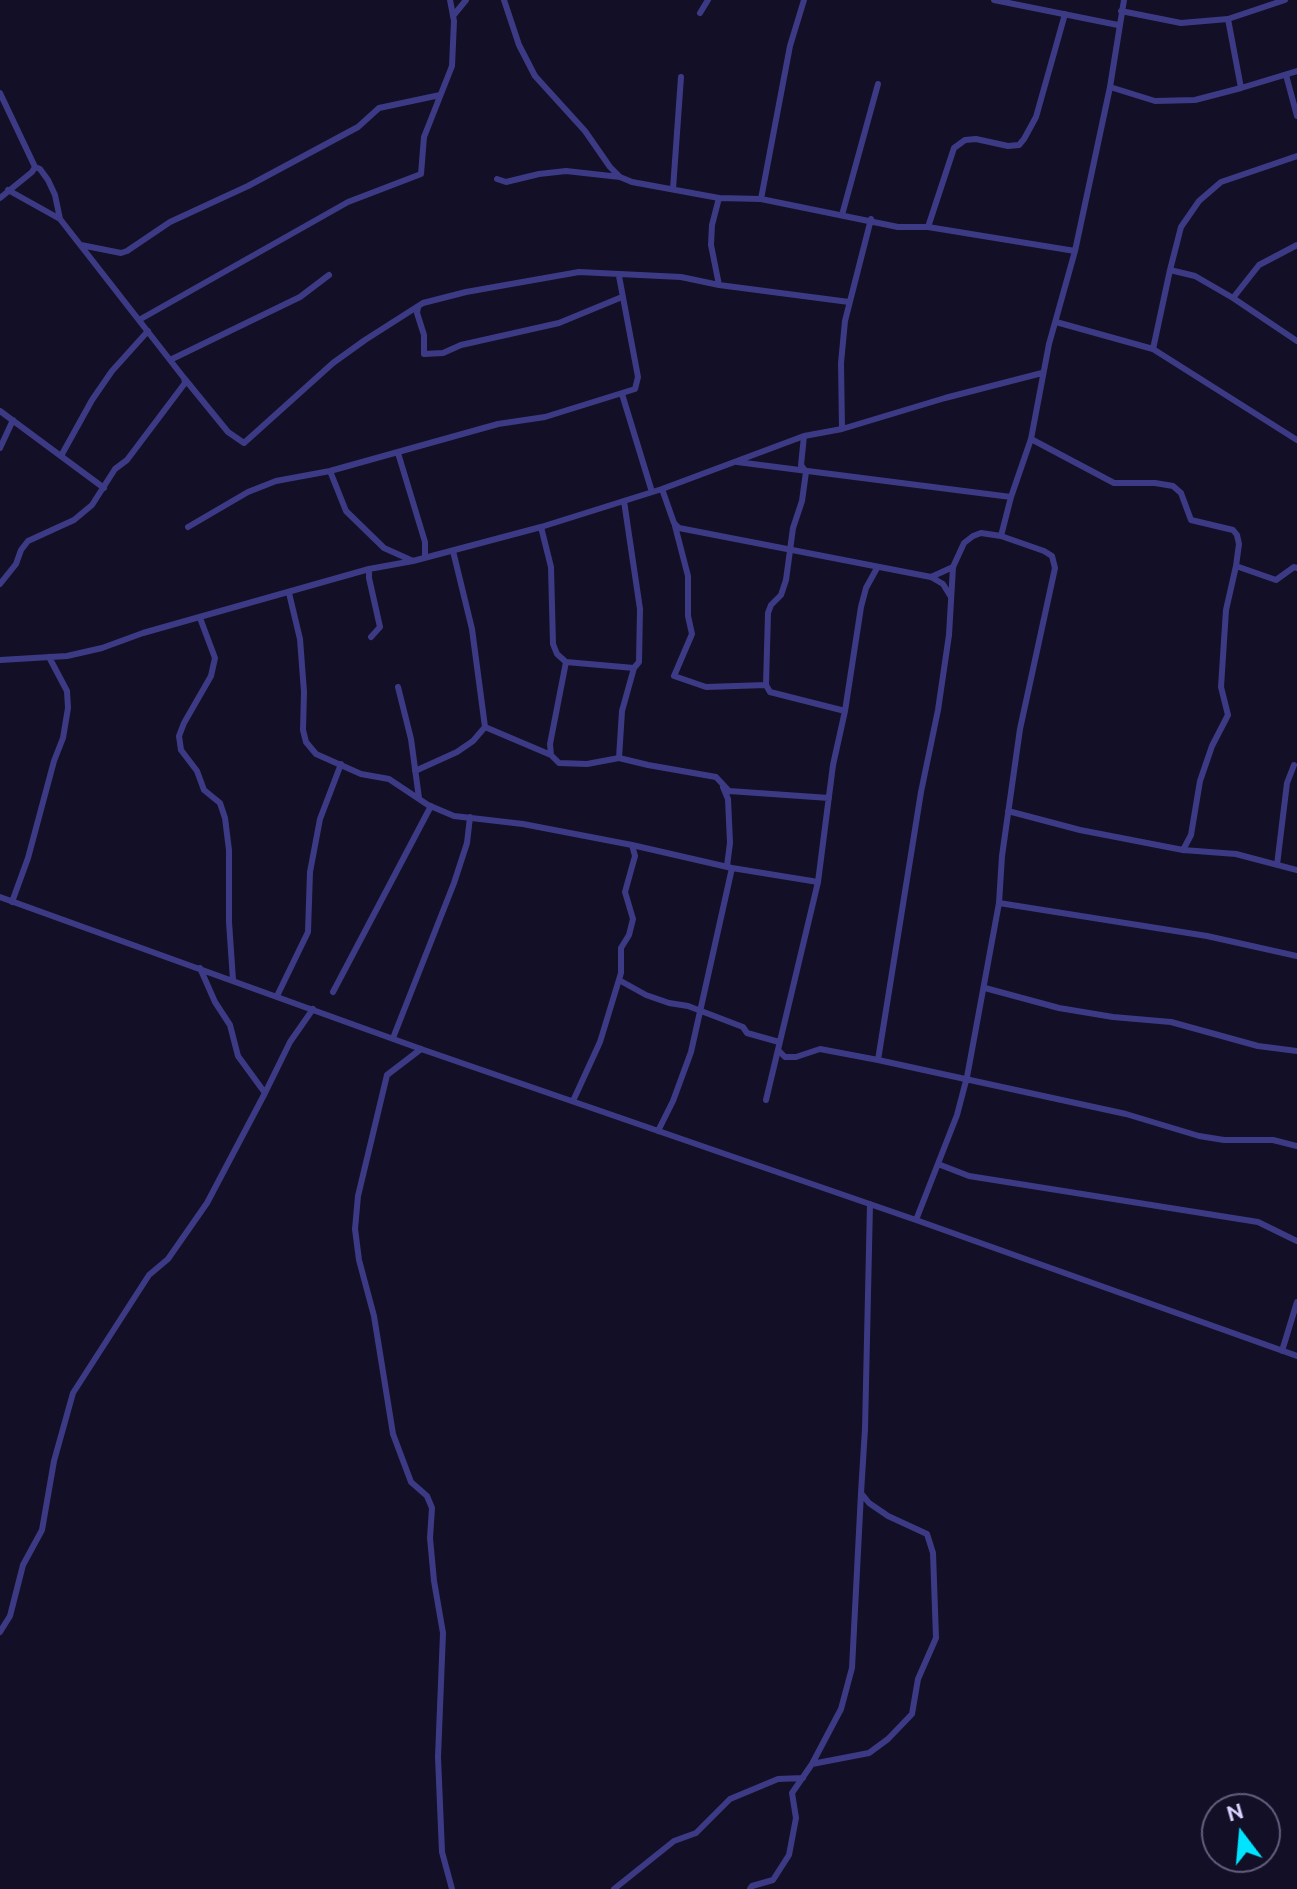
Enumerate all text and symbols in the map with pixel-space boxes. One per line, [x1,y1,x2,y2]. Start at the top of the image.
north arrow [1201,1793,1281,1873]
text: N [1223,1797,1246,1826]

